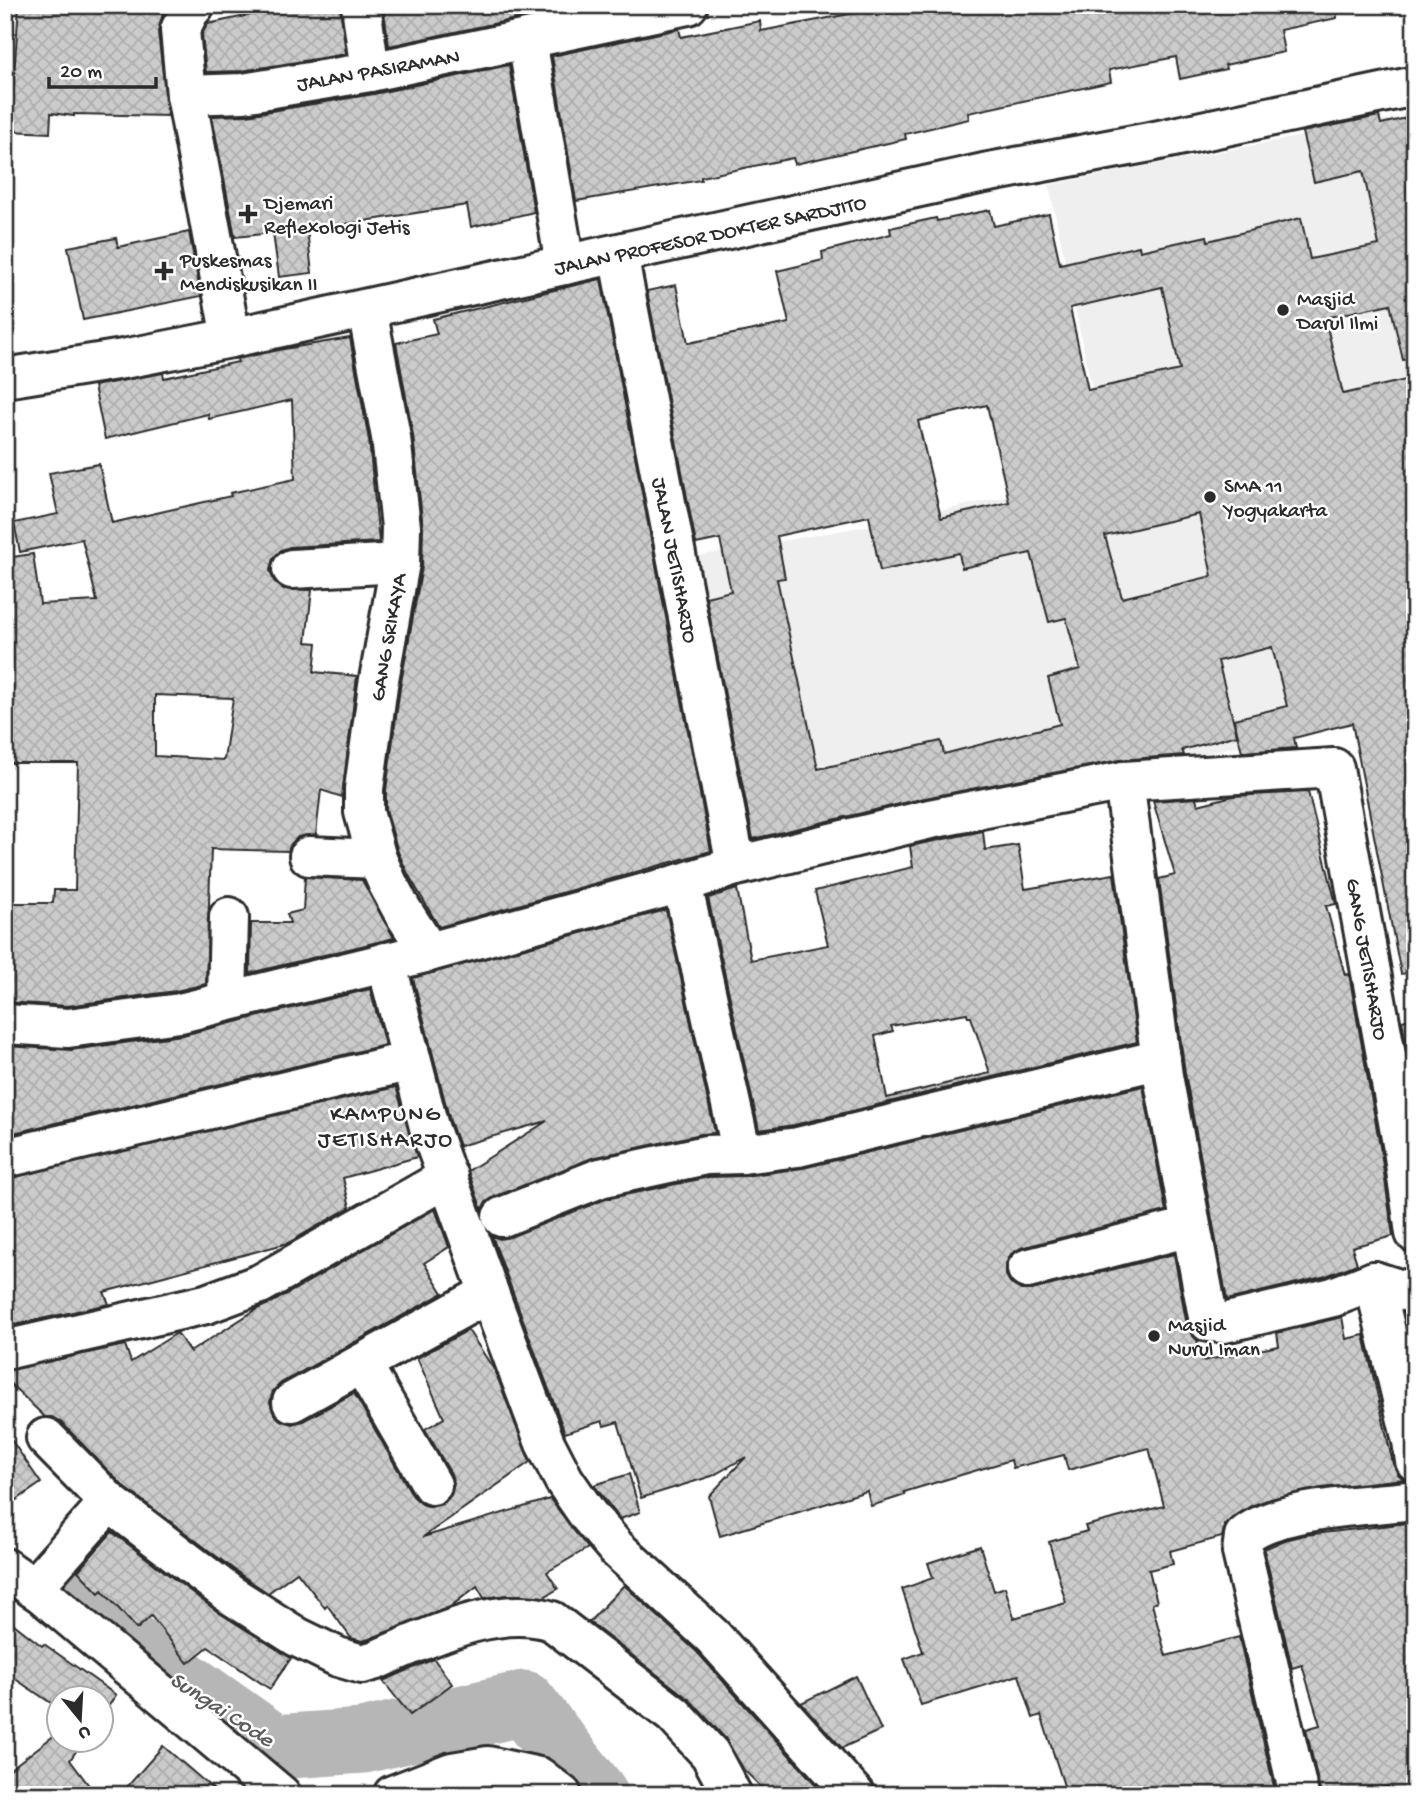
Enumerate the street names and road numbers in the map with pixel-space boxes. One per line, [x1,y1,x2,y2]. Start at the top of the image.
street label: JALAN PASIRAMAN [295,46,462,99]
street label: JALAN PROFESOR DOKTER SARDJITO [552,192,869,283]
street label: JALAN JETISHARJO [644,476,701,646]
street label: GANG SRIKAYA [367,570,414,704]
street label: GANG JETISHARJO [1338,877,1391,1043]

